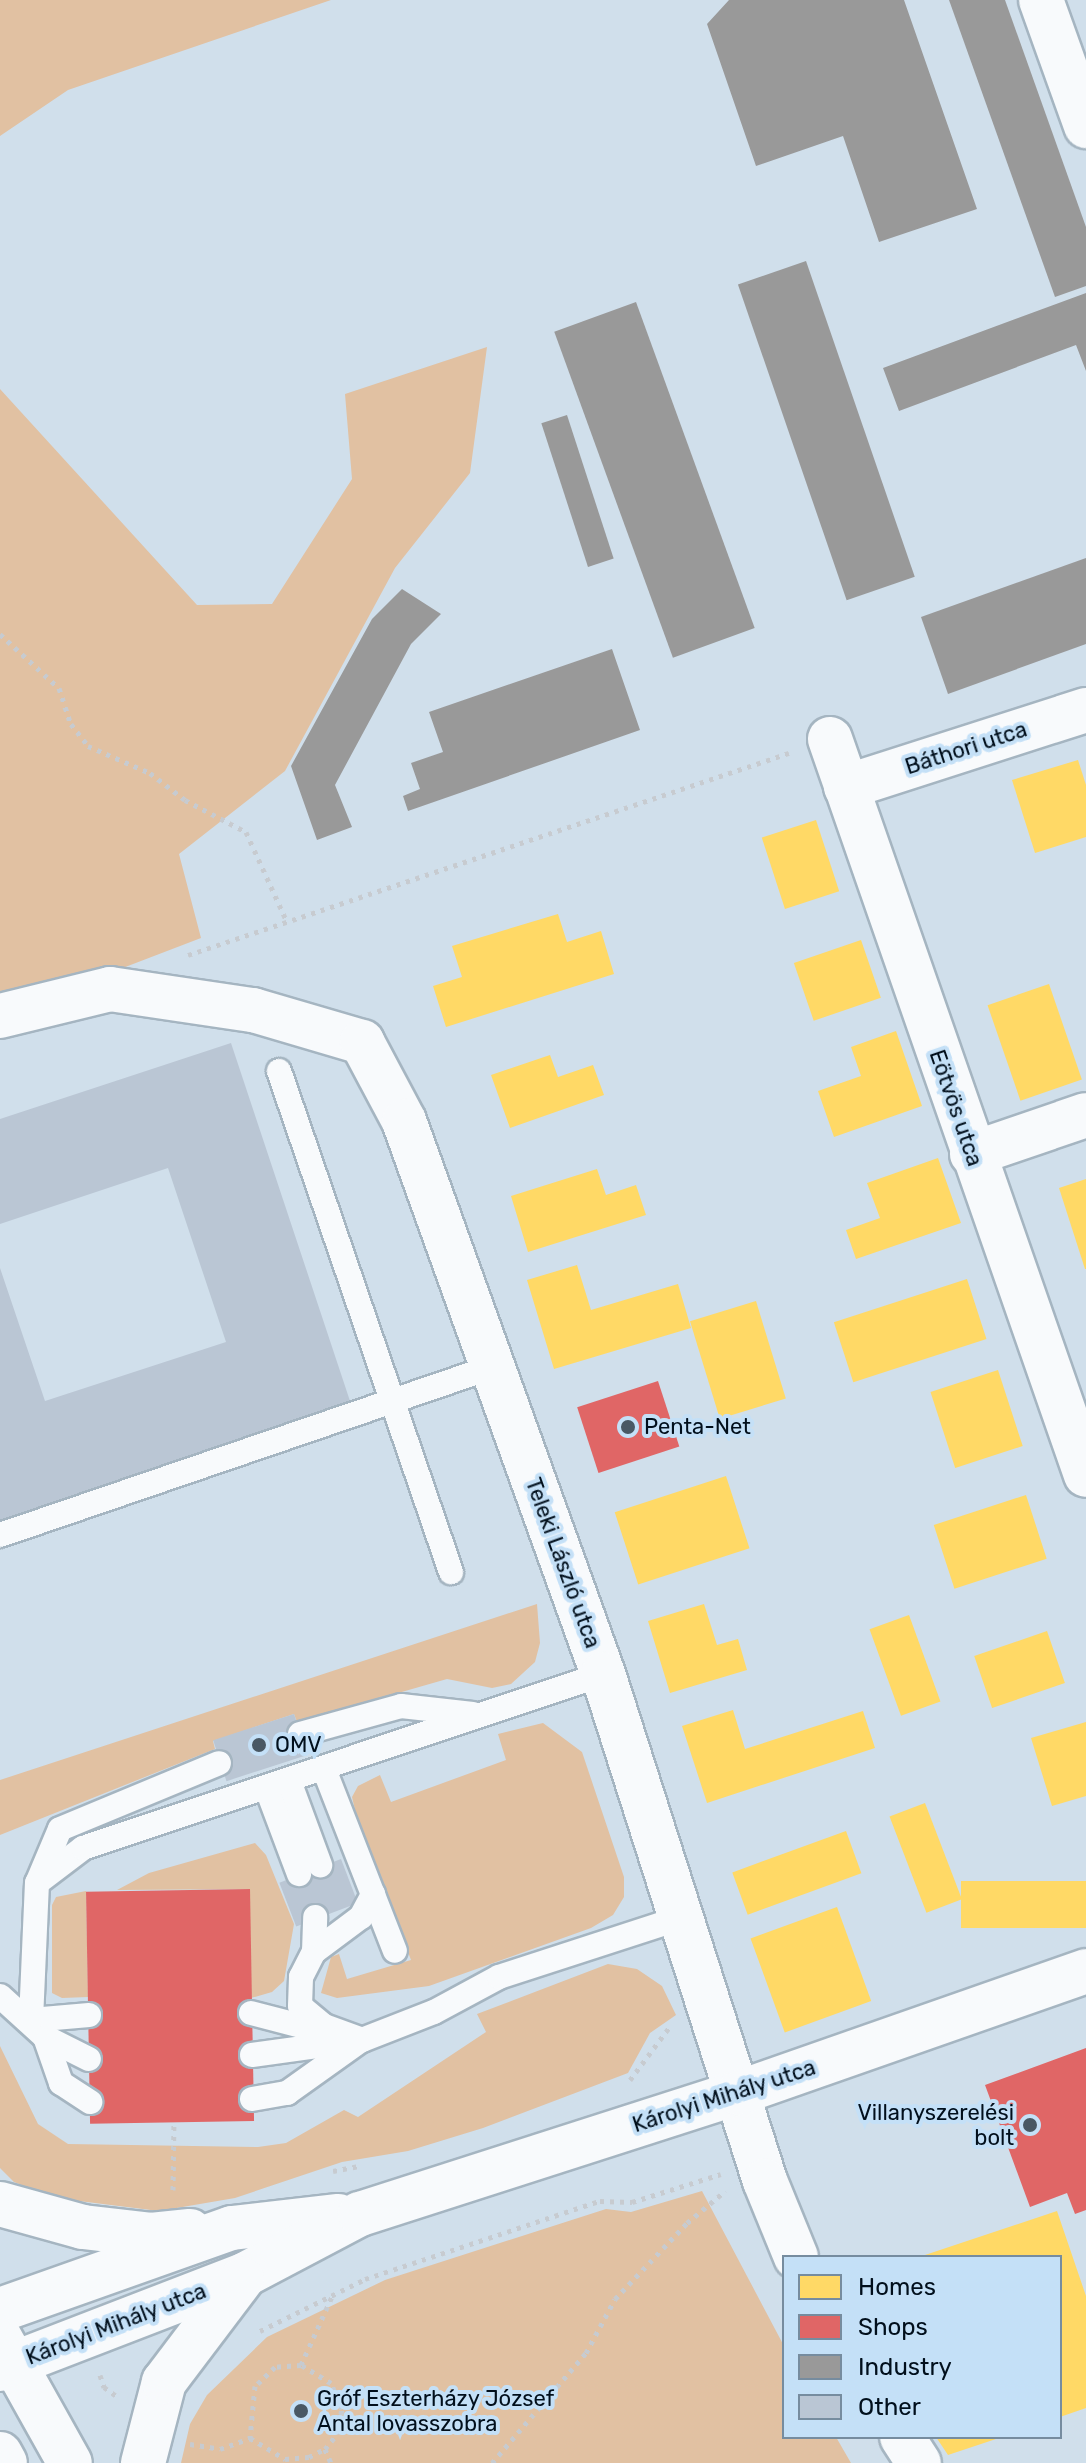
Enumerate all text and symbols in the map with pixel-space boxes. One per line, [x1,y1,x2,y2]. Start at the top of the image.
street label: Báthori utca [902,716,1030,780]
street label: Eötvös utca [924,1046,988,1170]
place label: Penta-Net [644,1414,751,1440]
marker: Penta-Net [619,1418,637,1436]
street label: Teleki László utca [520,1474,606,1652]
place label: OMV [275,1732,322,1758]
marker: OMV [250,1736,268,1754]
street label: Károlyi Mihály utca [629,2054,819,2138]
place label: Villanyszerelési bolt [857,2099,1014,2150]
marker: Villanyszerelési bolt [1021,2116,1039,2134]
legend [782,2255,1062,2439]
text: Homes [858,2273,936,2301]
street label: Károlyi Mihály utca [22,2277,210,2371]
text: Shops [858,2313,928,2341]
text: Industry [858,2353,952,2381]
place label: Gróf Eszterházy József Antal lovasszobra [317,2385,555,2436]
text: Other [858,2393,921,2421]
marker: Gróf Eszterházy József Antal lovasszobra [292,2402,310,2420]

